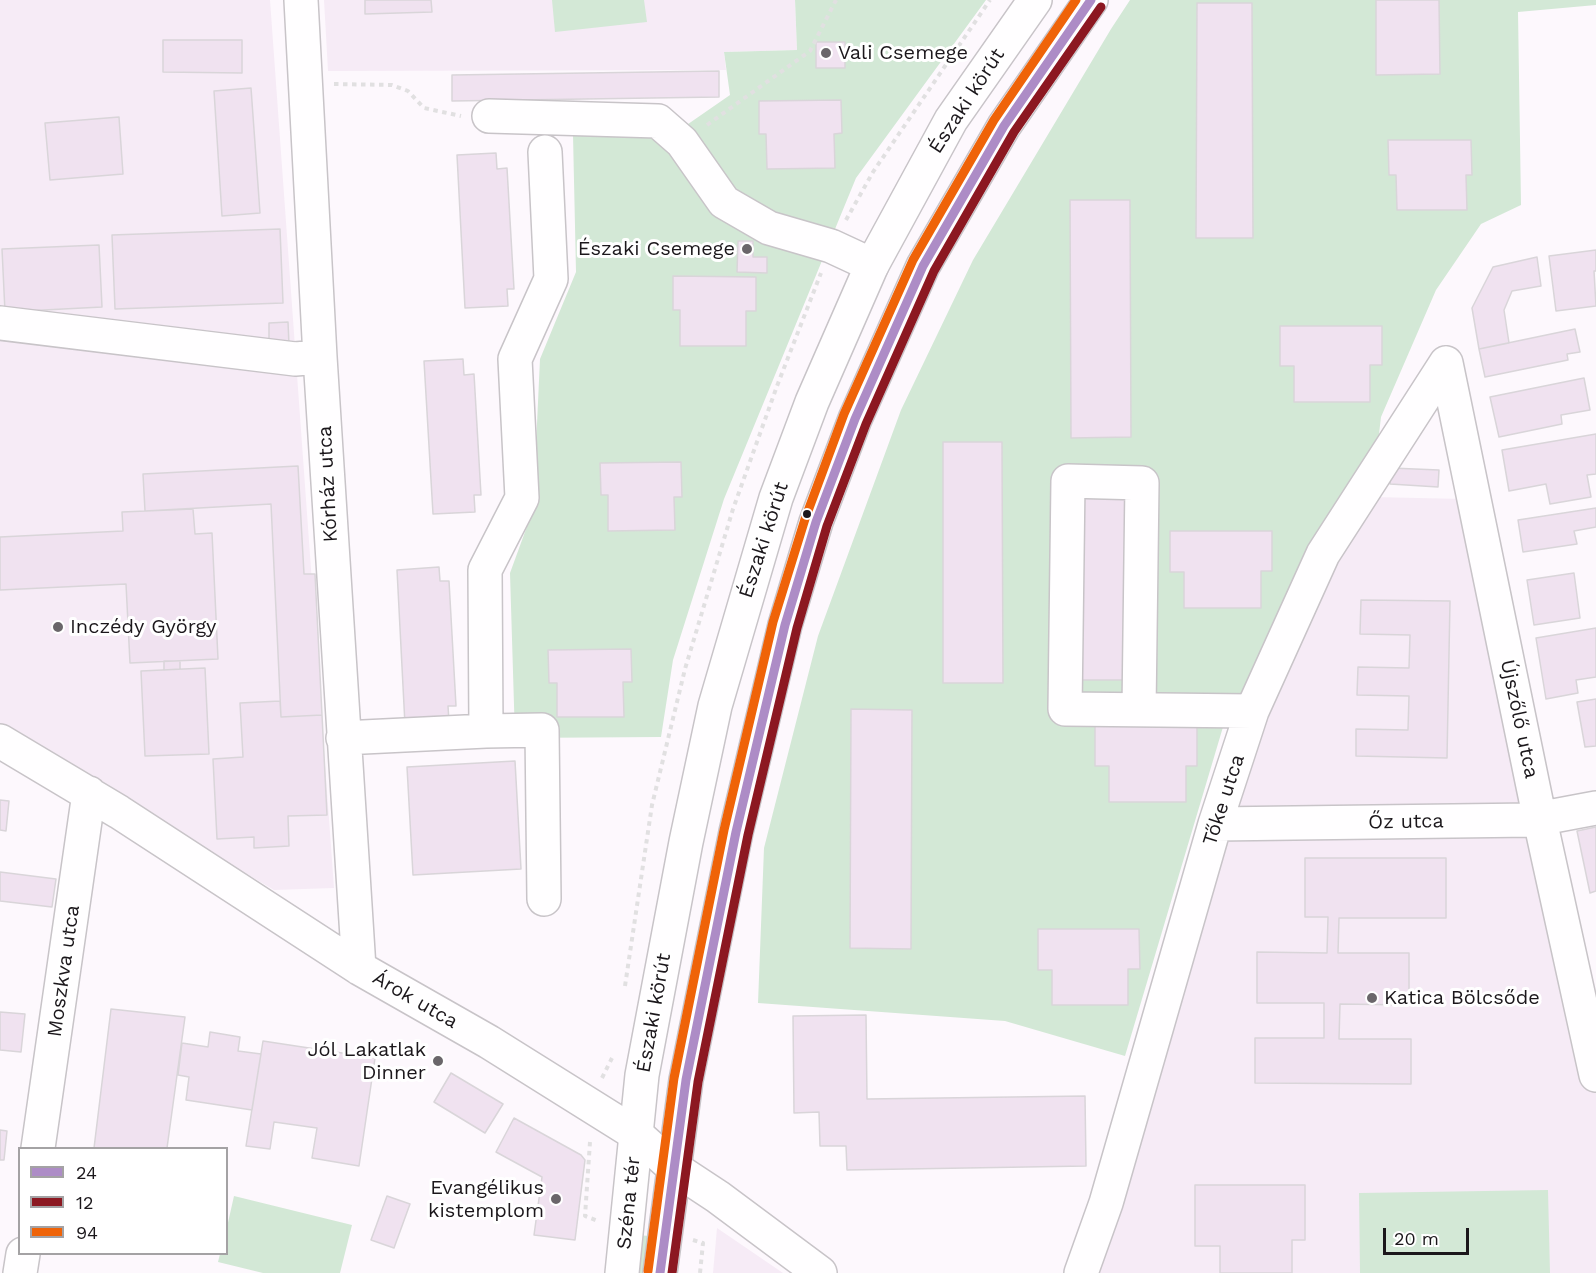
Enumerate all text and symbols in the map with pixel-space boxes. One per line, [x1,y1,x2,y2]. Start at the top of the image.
place label: Vali Csemege [838,41,968,65]
street label: Északi körút [924,44,1010,158]
marker: Vali Csemege [819,46,833,60]
place label: Északi Csemege [578,237,735,261]
marker: Északi Csemege [740,242,754,256]
street label: Kórház utca [313,425,343,543]
street label: Északi körút [734,479,794,601]
unlabelled marker [801,508,813,520]
place label: Inczédy György [70,615,216,639]
marker: Inczédy György [51,620,65,634]
street label: Újszőlő utca [1495,658,1543,780]
street label: Tőke utca [1198,751,1250,849]
street label: Őz utca [1368,809,1444,835]
street label: Moszkva utca [43,903,85,1039]
street label: Északi körút [632,952,676,1074]
street label: Árok utca [368,966,462,1034]
place label: Katica Bölcsőde [1384,986,1540,1010]
marker: Katica Bölcsőde [1365,991,1379,1005]
place label: Jól Lakatlak Dinner [307,1038,426,1085]
marker: Jól Lakatlak Dinner [431,1054,445,1068]
legend [18,1147,228,1255]
street label: Széna tér [612,1155,646,1251]
text: 24 [76,1162,97,1183]
place label: Evangélikus kistemplom [428,1176,544,1223]
text: 12 [76,1192,94,1213]
marker: Evangélikus kistemplom [549,1192,563,1206]
scale bar [1386,1216,1472,1254]
text: 94 [76,1222,98,1243]
text: 20 m [1394,1228,1439,1249]

